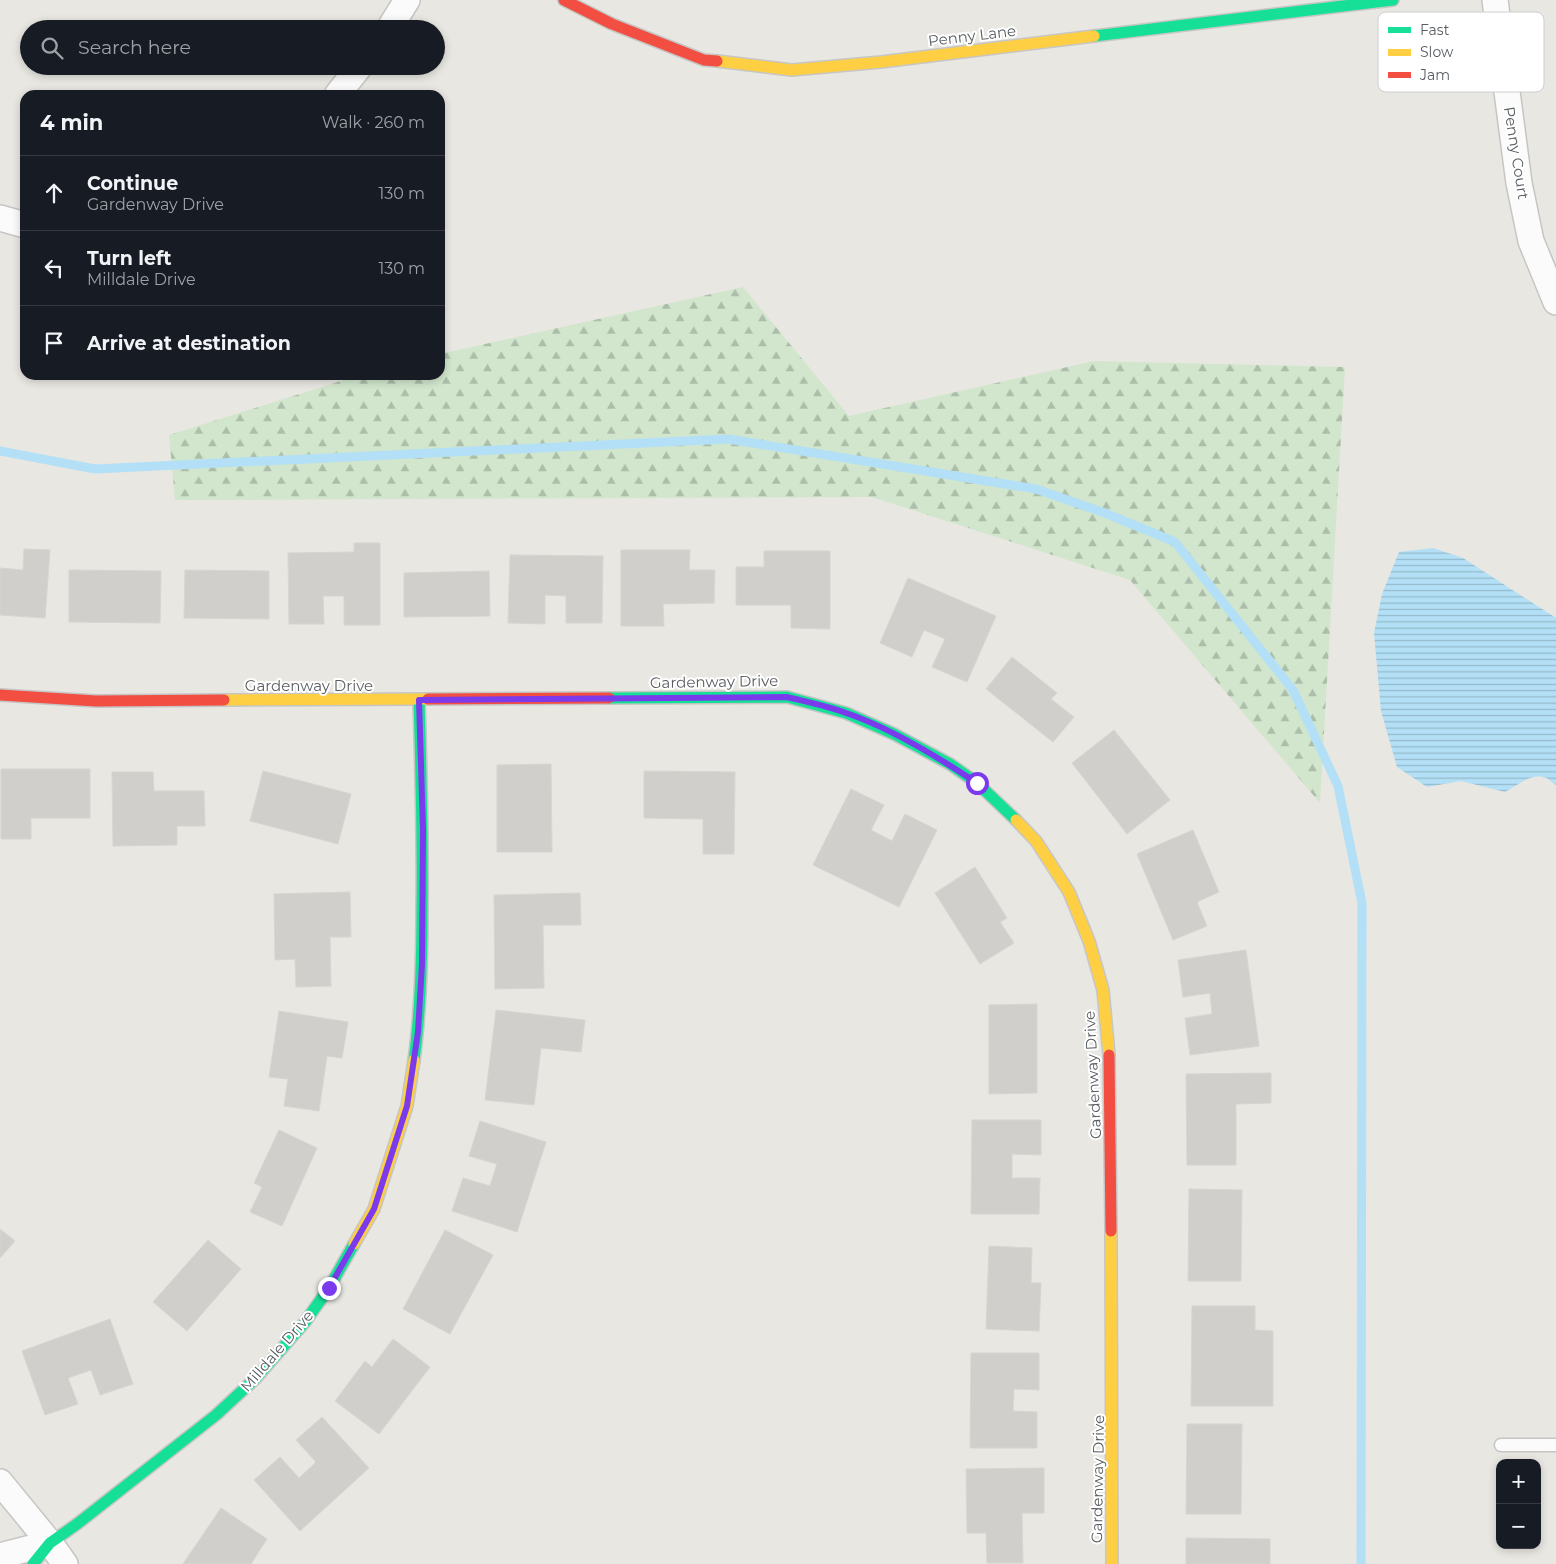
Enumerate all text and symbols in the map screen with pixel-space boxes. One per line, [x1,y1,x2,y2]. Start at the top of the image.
legend [1378,12,1544,92]
search box [20,20,445,75]
street label: Penny Lane [927,21,1017,50]
text: Fast [1420,21,1450,39]
icon: search [38,34,66,62]
text: Search here [78,36,191,59]
text: Slow [1420,43,1454,61]
text: Jam [1419,66,1450,84]
street label: Penny Court [1500,105,1533,201]
text: 4 min [40,110,103,135]
text: Walk · 260 m [322,113,425,132]
text: Continue [87,172,178,195]
icon: ahead [40,179,68,207]
text: 130 m [378,184,425,203]
text: Gardenway Drive [87,195,224,214]
text: Turn left [87,247,172,270]
icon: left [40,254,68,282]
text: 130 m [378,259,425,278]
text: Milldale Drive [87,270,196,289]
icon: arrive [40,329,68,357]
text: Arrive at destination [87,332,291,355]
street label: Gardenway Drive [650,671,778,692]
street label: Gardenway Drive [245,676,373,695]
route start [966,772,989,795]
street label: Gardenway Drive [1080,1010,1105,1140]
route end [318,1277,341,1300]
street label: Milldale Drive [236,1306,317,1395]
street label: Gardenway Drive [1087,1415,1108,1543]
map controls [1496,1459,1541,1549]
button: + [1496,1459,1541,1504]
button: − [1496,1504,1541,1549]

